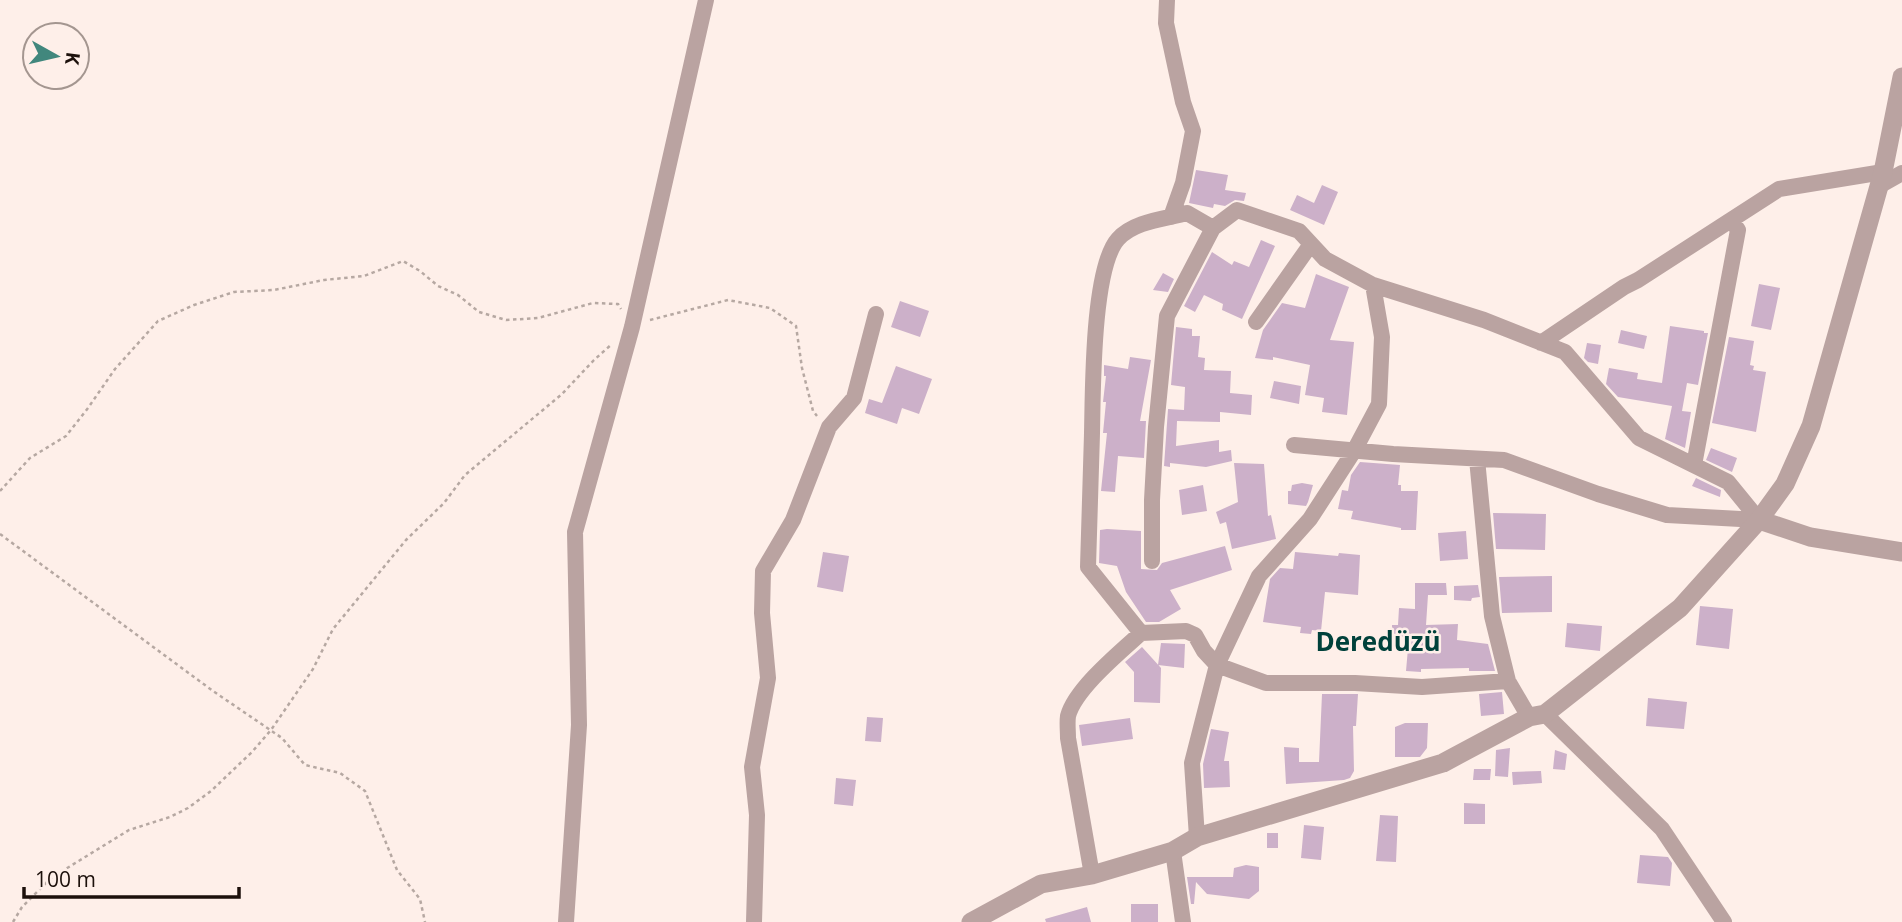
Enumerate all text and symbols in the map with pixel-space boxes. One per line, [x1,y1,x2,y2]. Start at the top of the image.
north arrow [21,21,91,91]
text: K [59,50,87,67]
district label: Deredüzü [1315,623,1441,659]
scale bar [24,856,240,900]
text: 100 m [35,865,96,893]

